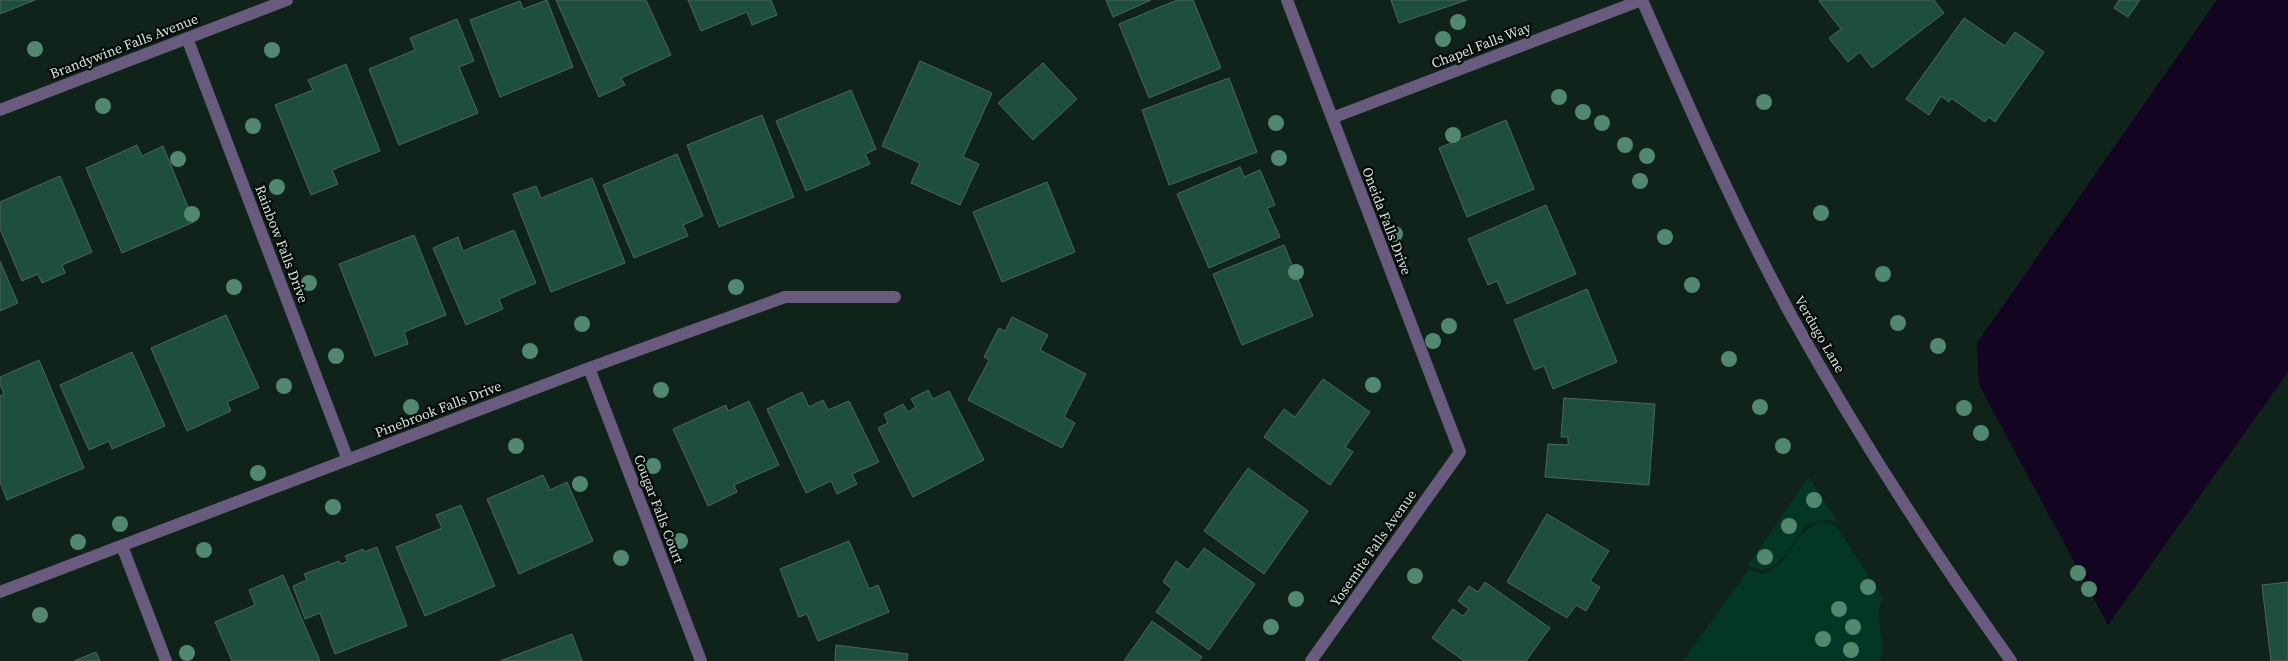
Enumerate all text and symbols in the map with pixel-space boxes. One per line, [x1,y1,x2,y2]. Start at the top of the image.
street label: Brandywine Falls Avenue [47,8,201,84]
street label: Chapel Falls Way [1428,17,1534,73]
street label: Oneida Falls Drive [1357,164,1417,278]
street label: Rainbow Falls Drive [250,182,314,306]
street label: Verdugo Lane [1790,292,1850,376]
street label: Pinebrook Falls Drive [372,376,504,442]
street label: Cougar Falls Court [629,452,689,567]
street label: Yosemite Falls Avenue [1325,486,1421,610]

